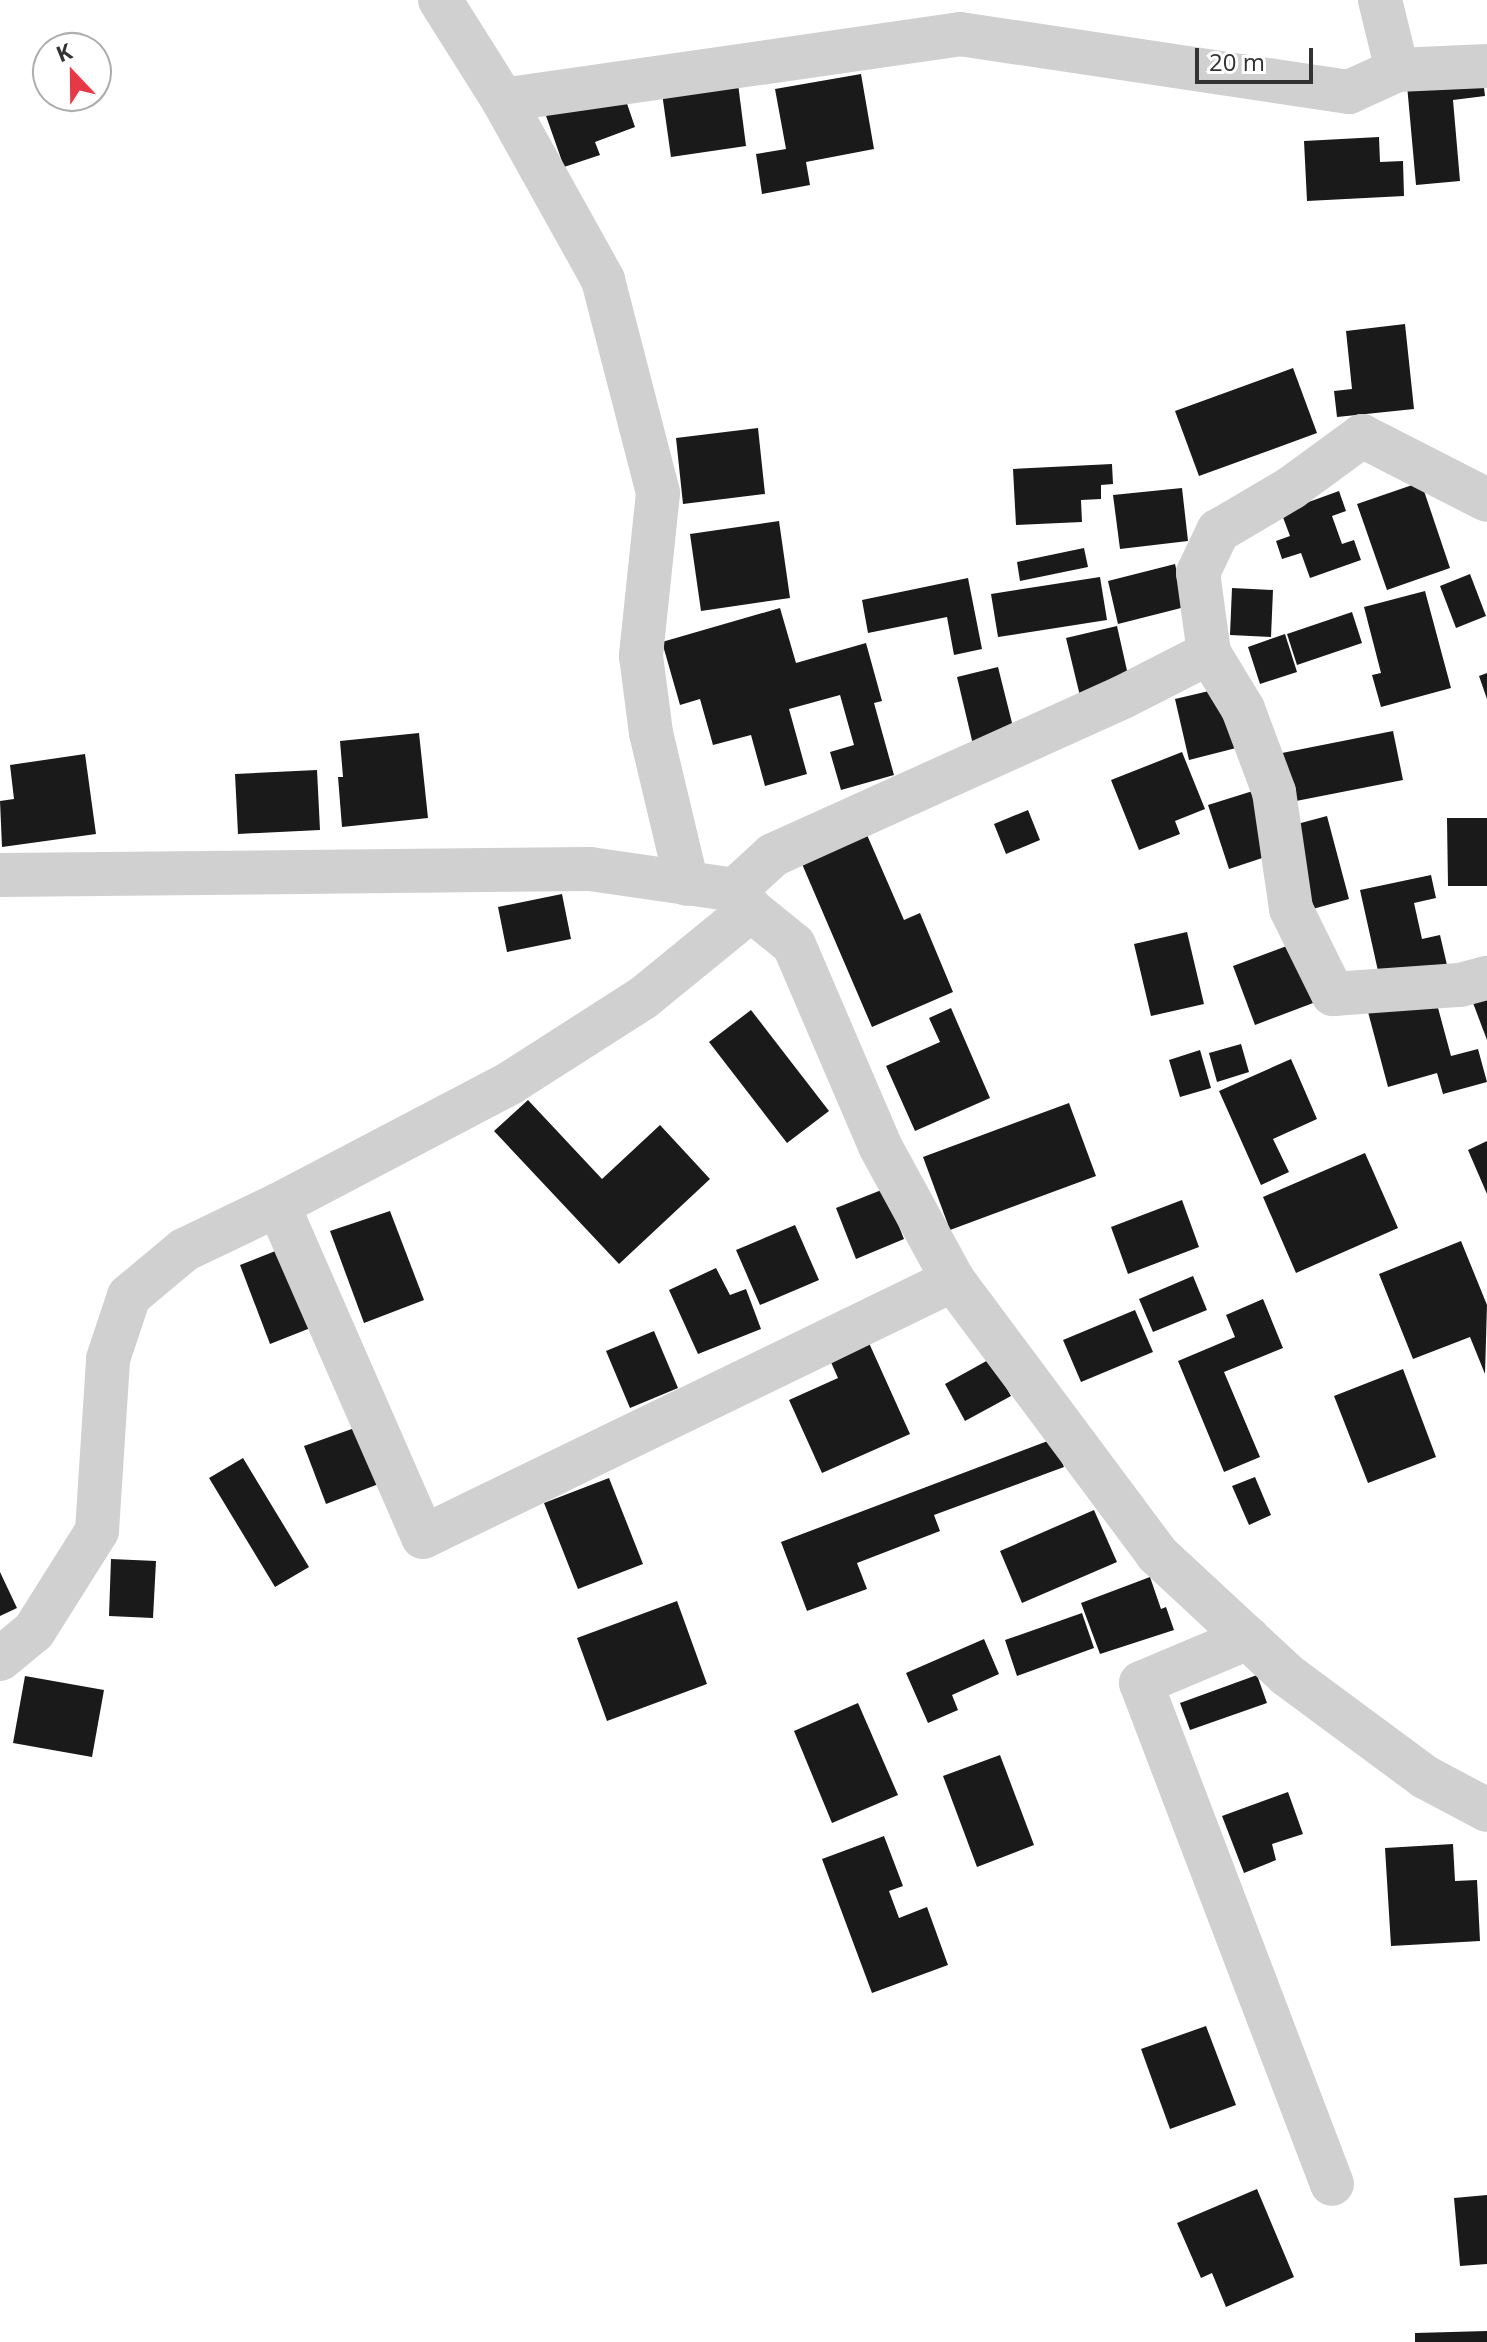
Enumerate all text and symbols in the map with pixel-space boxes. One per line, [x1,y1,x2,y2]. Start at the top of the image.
north arrow [32,32,112,112]
scale bar [1199,32,1317,82]
text: K [51,35,76,68]
text: 20 m [1209,45,1265,78]

